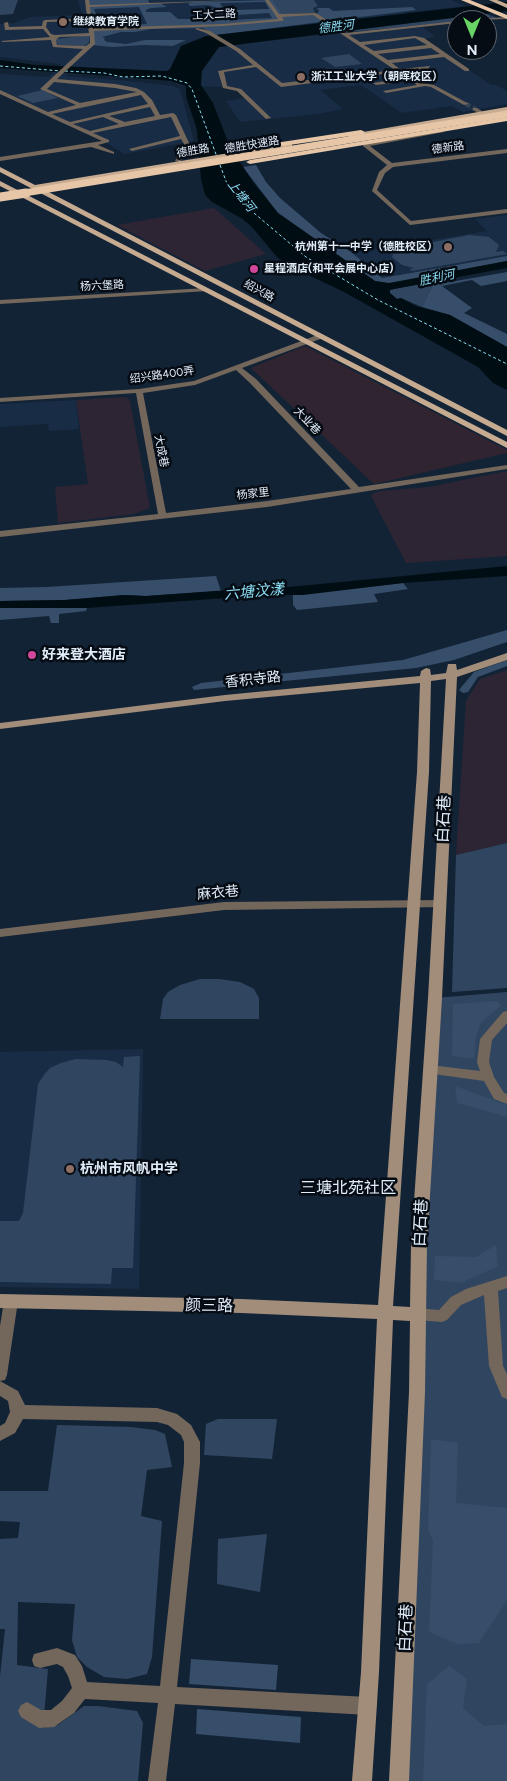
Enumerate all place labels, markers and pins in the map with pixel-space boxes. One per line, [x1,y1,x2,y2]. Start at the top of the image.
place label: 继续教育学院 [73,15,139,29]
marker: 继续教育学院 [57,16,69,28]
place label: 浙江工业大学（朝晖校区） [311,70,443,84]
marker: 浙江工业大学（朝晖校区） [295,71,307,83]
place label: 杭州第十一中学（德胜校区） [295,240,438,254]
marker: 杭州第十一中学（德胜校区） [442,241,454,253]
place label: 星程酒店(和平会展中心店) [264,262,393,276]
marker: 星程酒店(和平会展中心店) [248,263,260,275]
place label: 好来登大酒店 [42,647,126,663]
marker: 好来登大酒店 [26,649,38,661]
place label: 杭州市风帆中学 [80,1161,178,1177]
marker: 杭州市风帆中学 [64,1163,76,1175]

